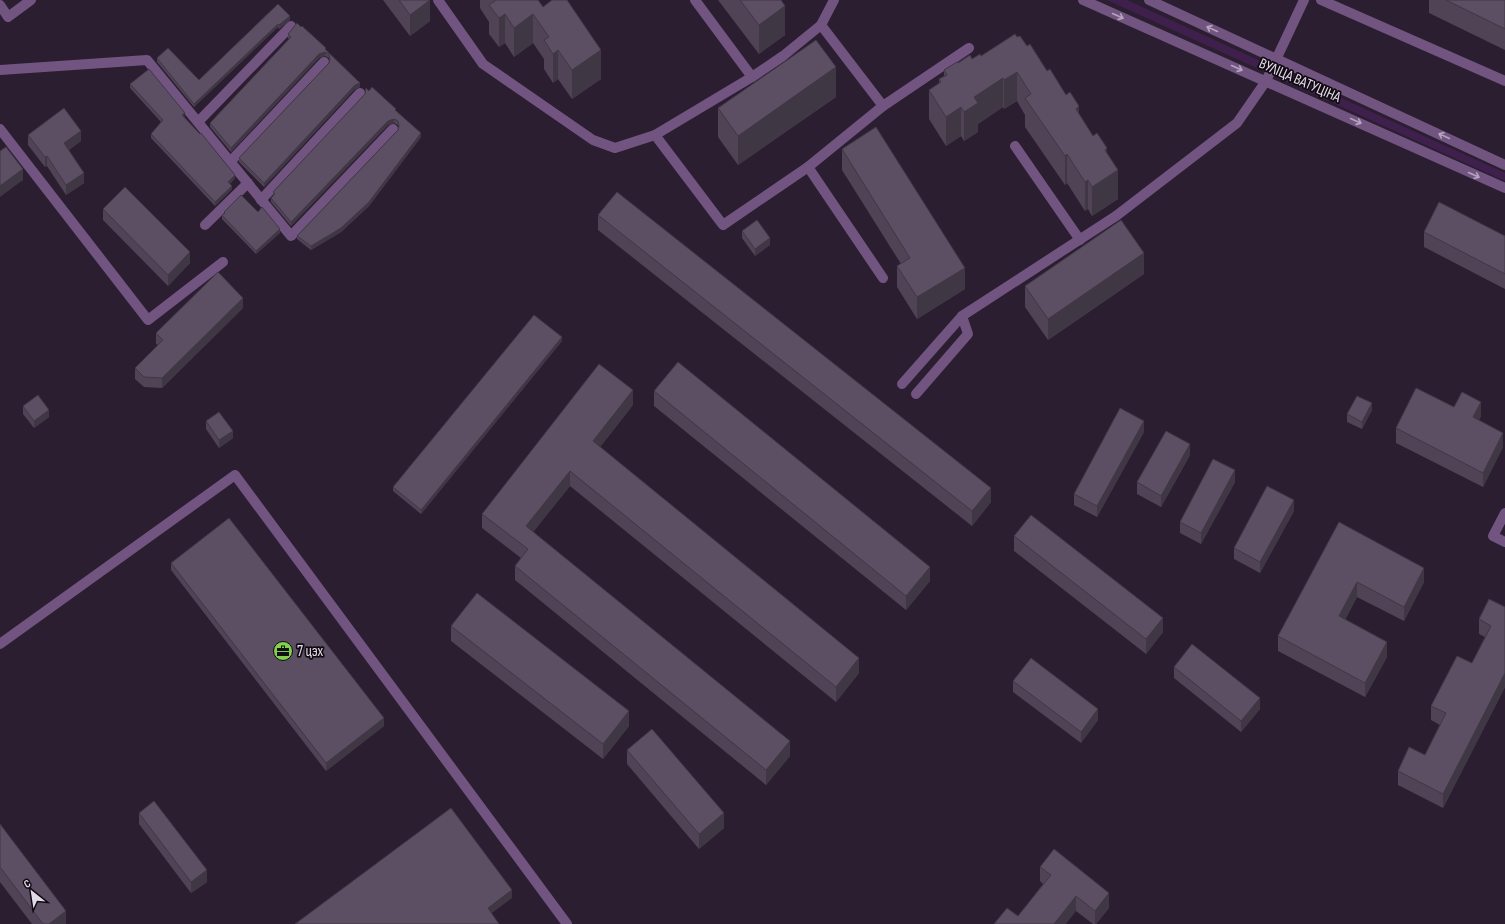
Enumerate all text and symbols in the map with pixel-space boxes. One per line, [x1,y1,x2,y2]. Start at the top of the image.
one-way arrow [1112,12,1124,20]
one-way arrow [1206,25,1218,32]
street label: ВУЛІЦА ВАТУЦІНА [1256,54,1344,107]
one-way arrow [1231,65,1243,72]
one-way arrow [1349,118,1361,126]
one-way arrow [1439,132,1451,139]
one-way arrow [1468,171,1480,179]
office icon: 7 цэх [272,640,294,662]
place label: 7 цэх [297,642,324,661]
north arrow [12,872,52,912]
text: С [22,877,33,891]

